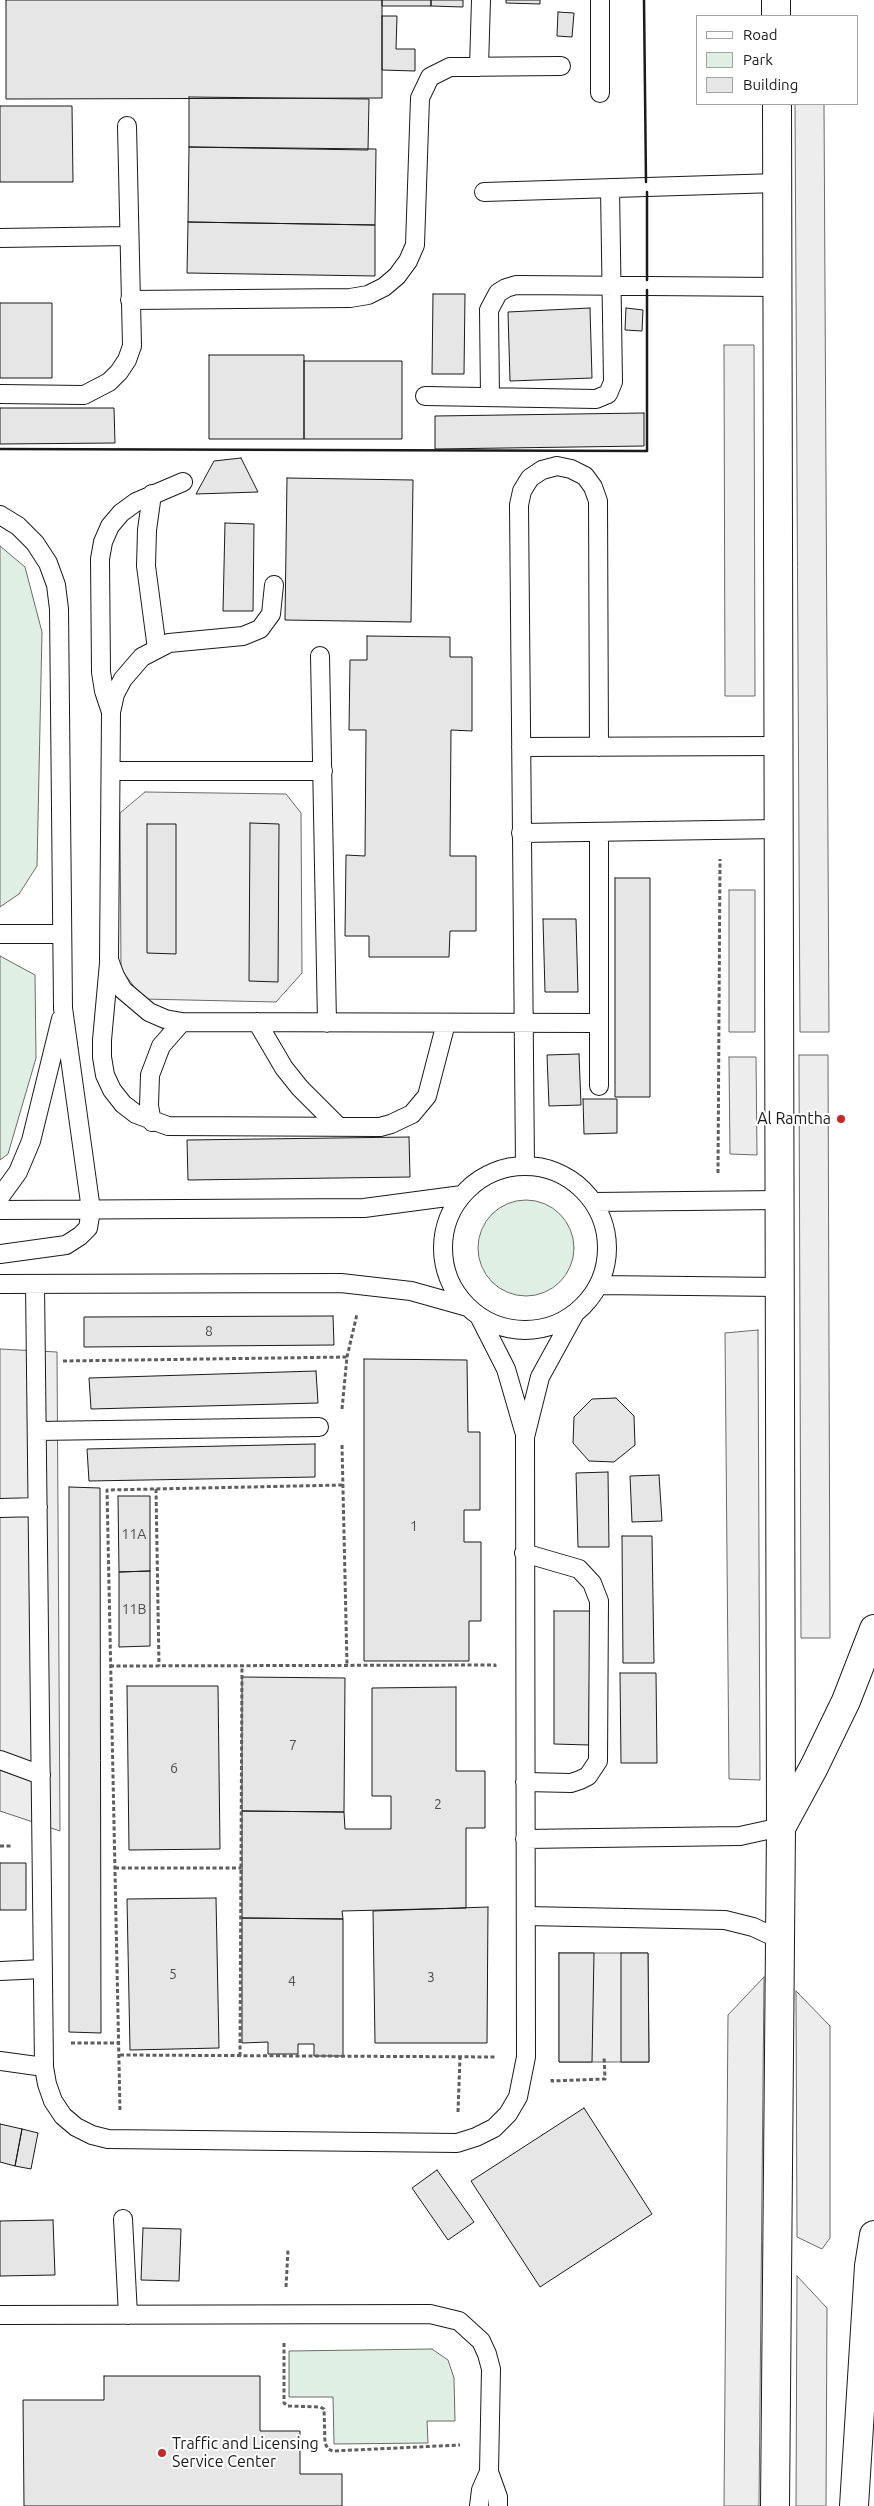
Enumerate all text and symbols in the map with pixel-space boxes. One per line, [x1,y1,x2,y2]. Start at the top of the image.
legend [696,15,859,105]
text: Road [743,26,778,43]
text: Park [743,51,773,68]
text: Building [743,76,798,93]
place label: Al Ramtha [757,1109,831,1129]
marker: Al Ramtha [835,1113,847,1125]
house number: 8 [205,1323,213,1339]
house number: 1 [410,1518,418,1534]
house number: 11A [122,1526,146,1542]
house number: 11B [122,1601,146,1617]
house number: 7 [289,1737,297,1753]
house number: 6 [170,1760,178,1776]
house number: 2 [434,1796,442,1812]
house number: 5 [169,1966,177,1982]
house number: 3 [427,1969,435,1985]
house number: 4 [288,1973,296,1989]
place label: Traffic and Licensing Service Center [172,2434,319,2472]
marker: Traffic and Licensing Service Center [156,2447,168,2459]

